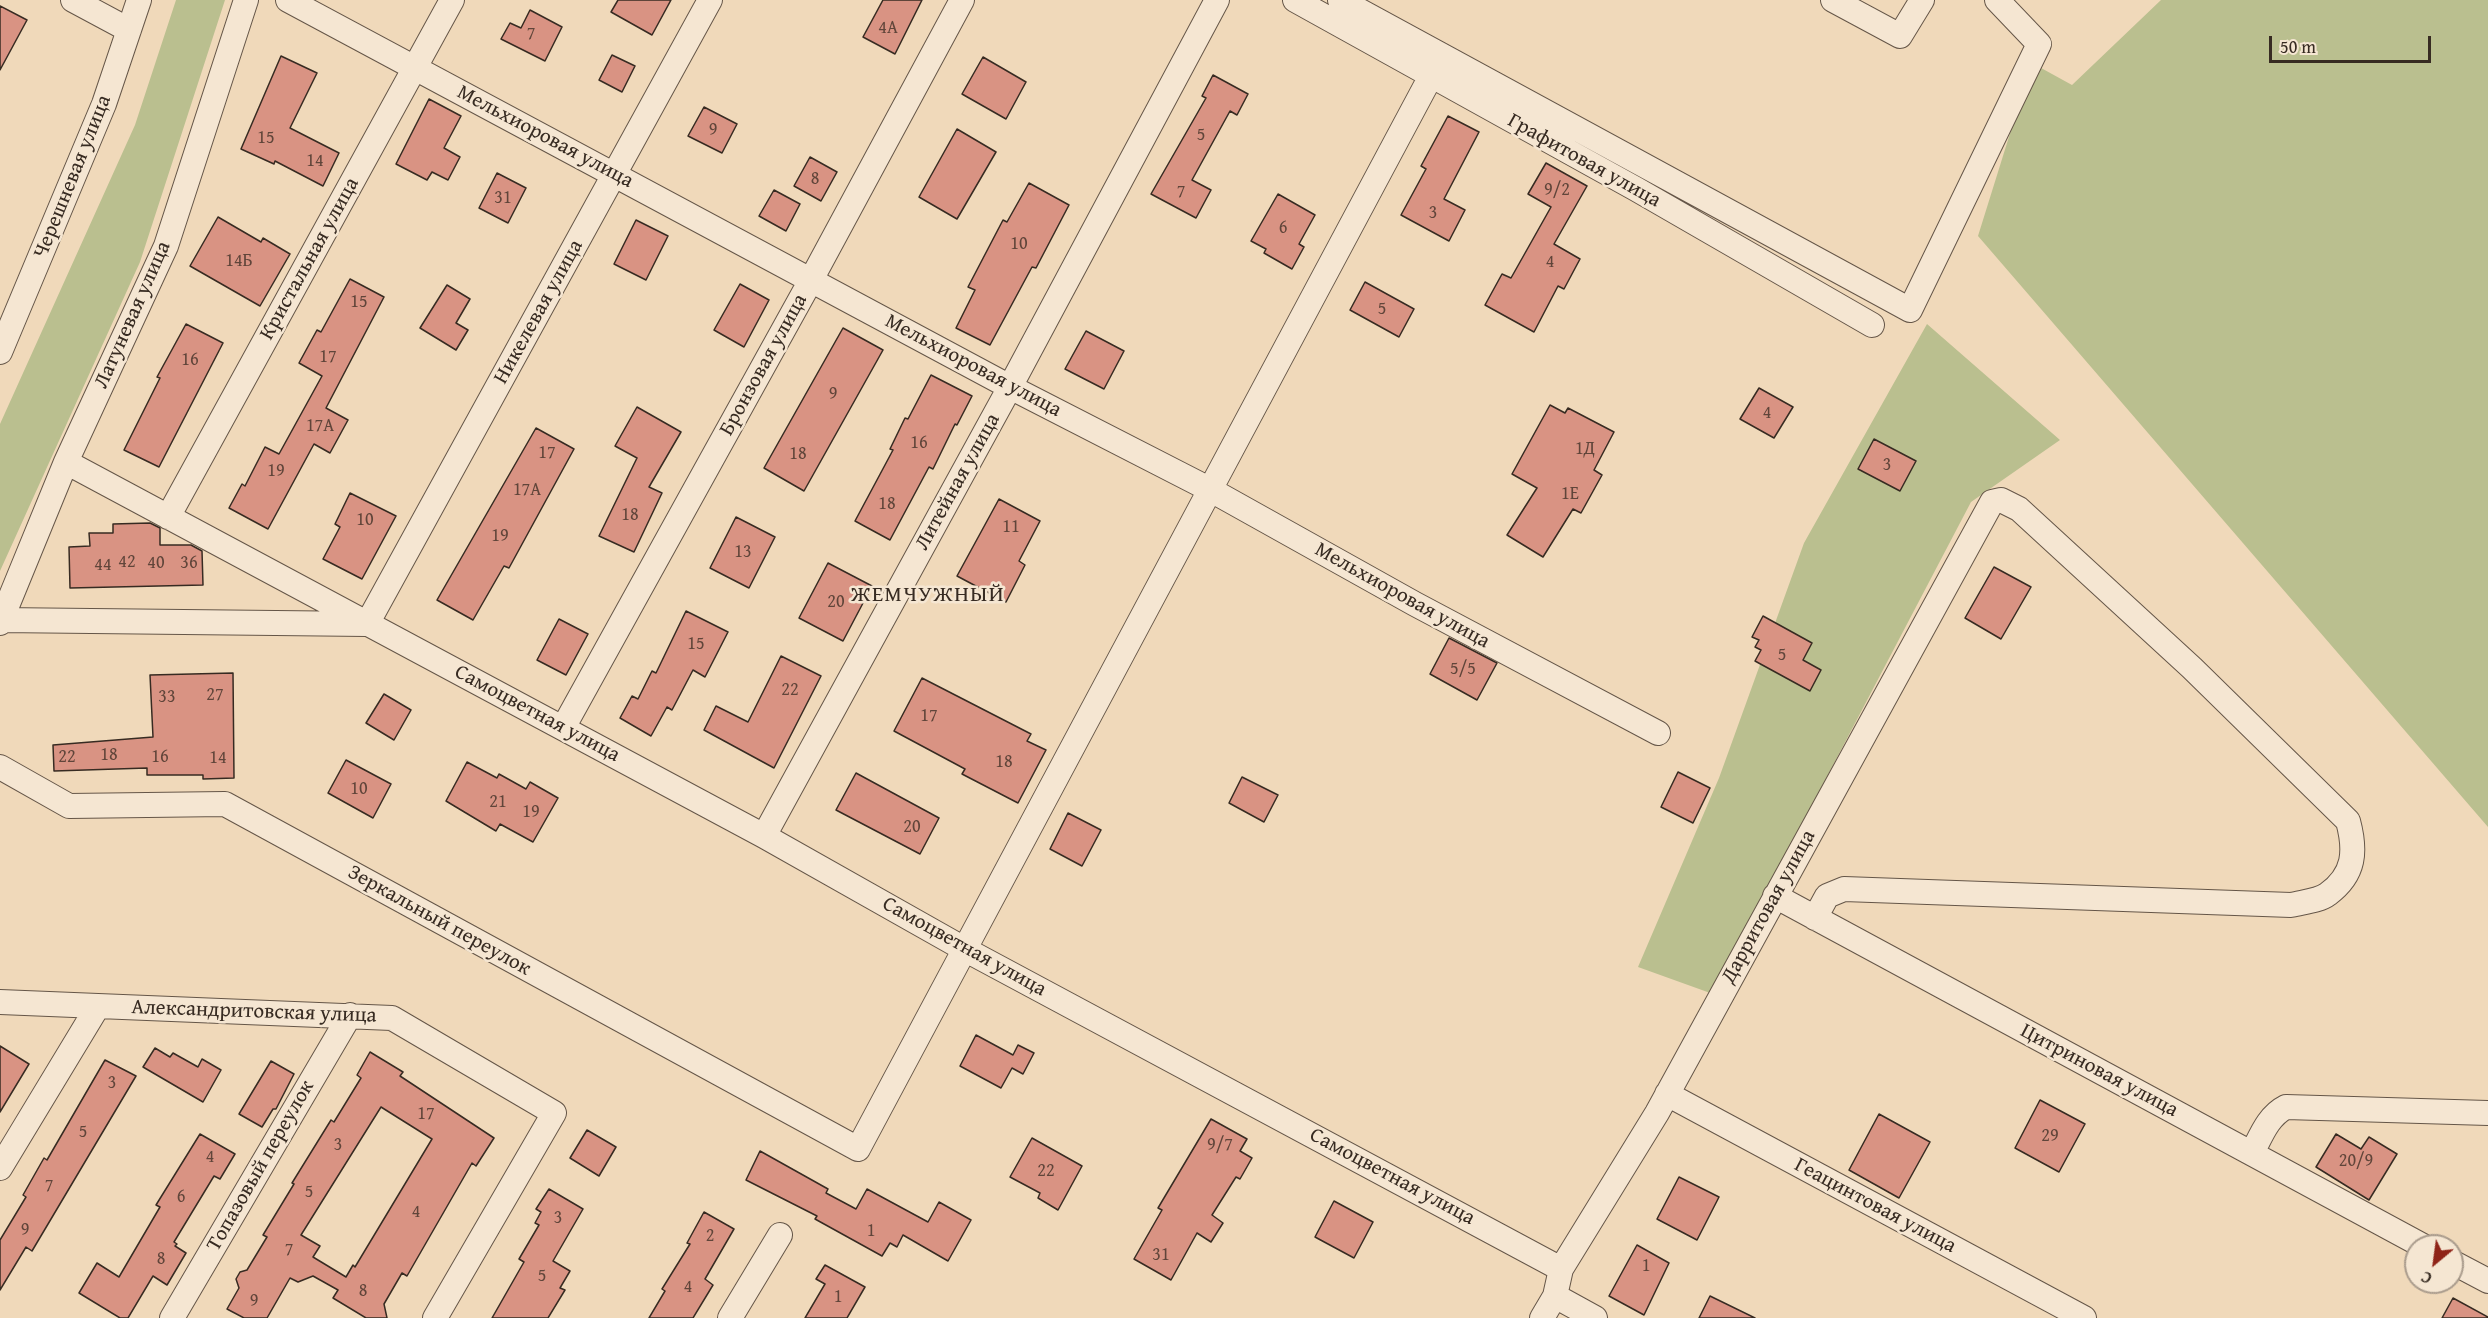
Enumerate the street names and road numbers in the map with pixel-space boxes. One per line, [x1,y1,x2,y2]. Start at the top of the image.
street label: Мельхиоровая улица [453,80,637,194]
street label: Черешневая улица [29,92,117,262]
street label: Графитовая улица [1503,109,1665,213]
street label: Кристальная улица [255,173,365,345]
street label: Никелевая улица [489,236,589,388]
street label: Латуневая улица [89,238,177,392]
street label: Бронзовая улица [715,290,813,440]
street label: Мельхиоровая улица [881,309,1065,423]
street label: Литейная улица [910,409,1006,555]
street label: Мельхиоровая улица [1310,537,1494,655]
street label: Самоцветная улица [450,660,624,768]
street label: Дарритовая улица [1716,826,1822,988]
street label: Зеркальный переулок [343,860,535,982]
street label: Самоцветная улица [878,892,1050,1002]
street label: Александритовская улица [131,995,377,1029]
street label: Цитриновая улица [2016,1019,2182,1123]
street label: Топазовый переулок [202,1076,320,1256]
street label: Самоцветная улица [1305,1123,1479,1231]
street label: Геацинтовая улица [1790,1153,1960,1259]

